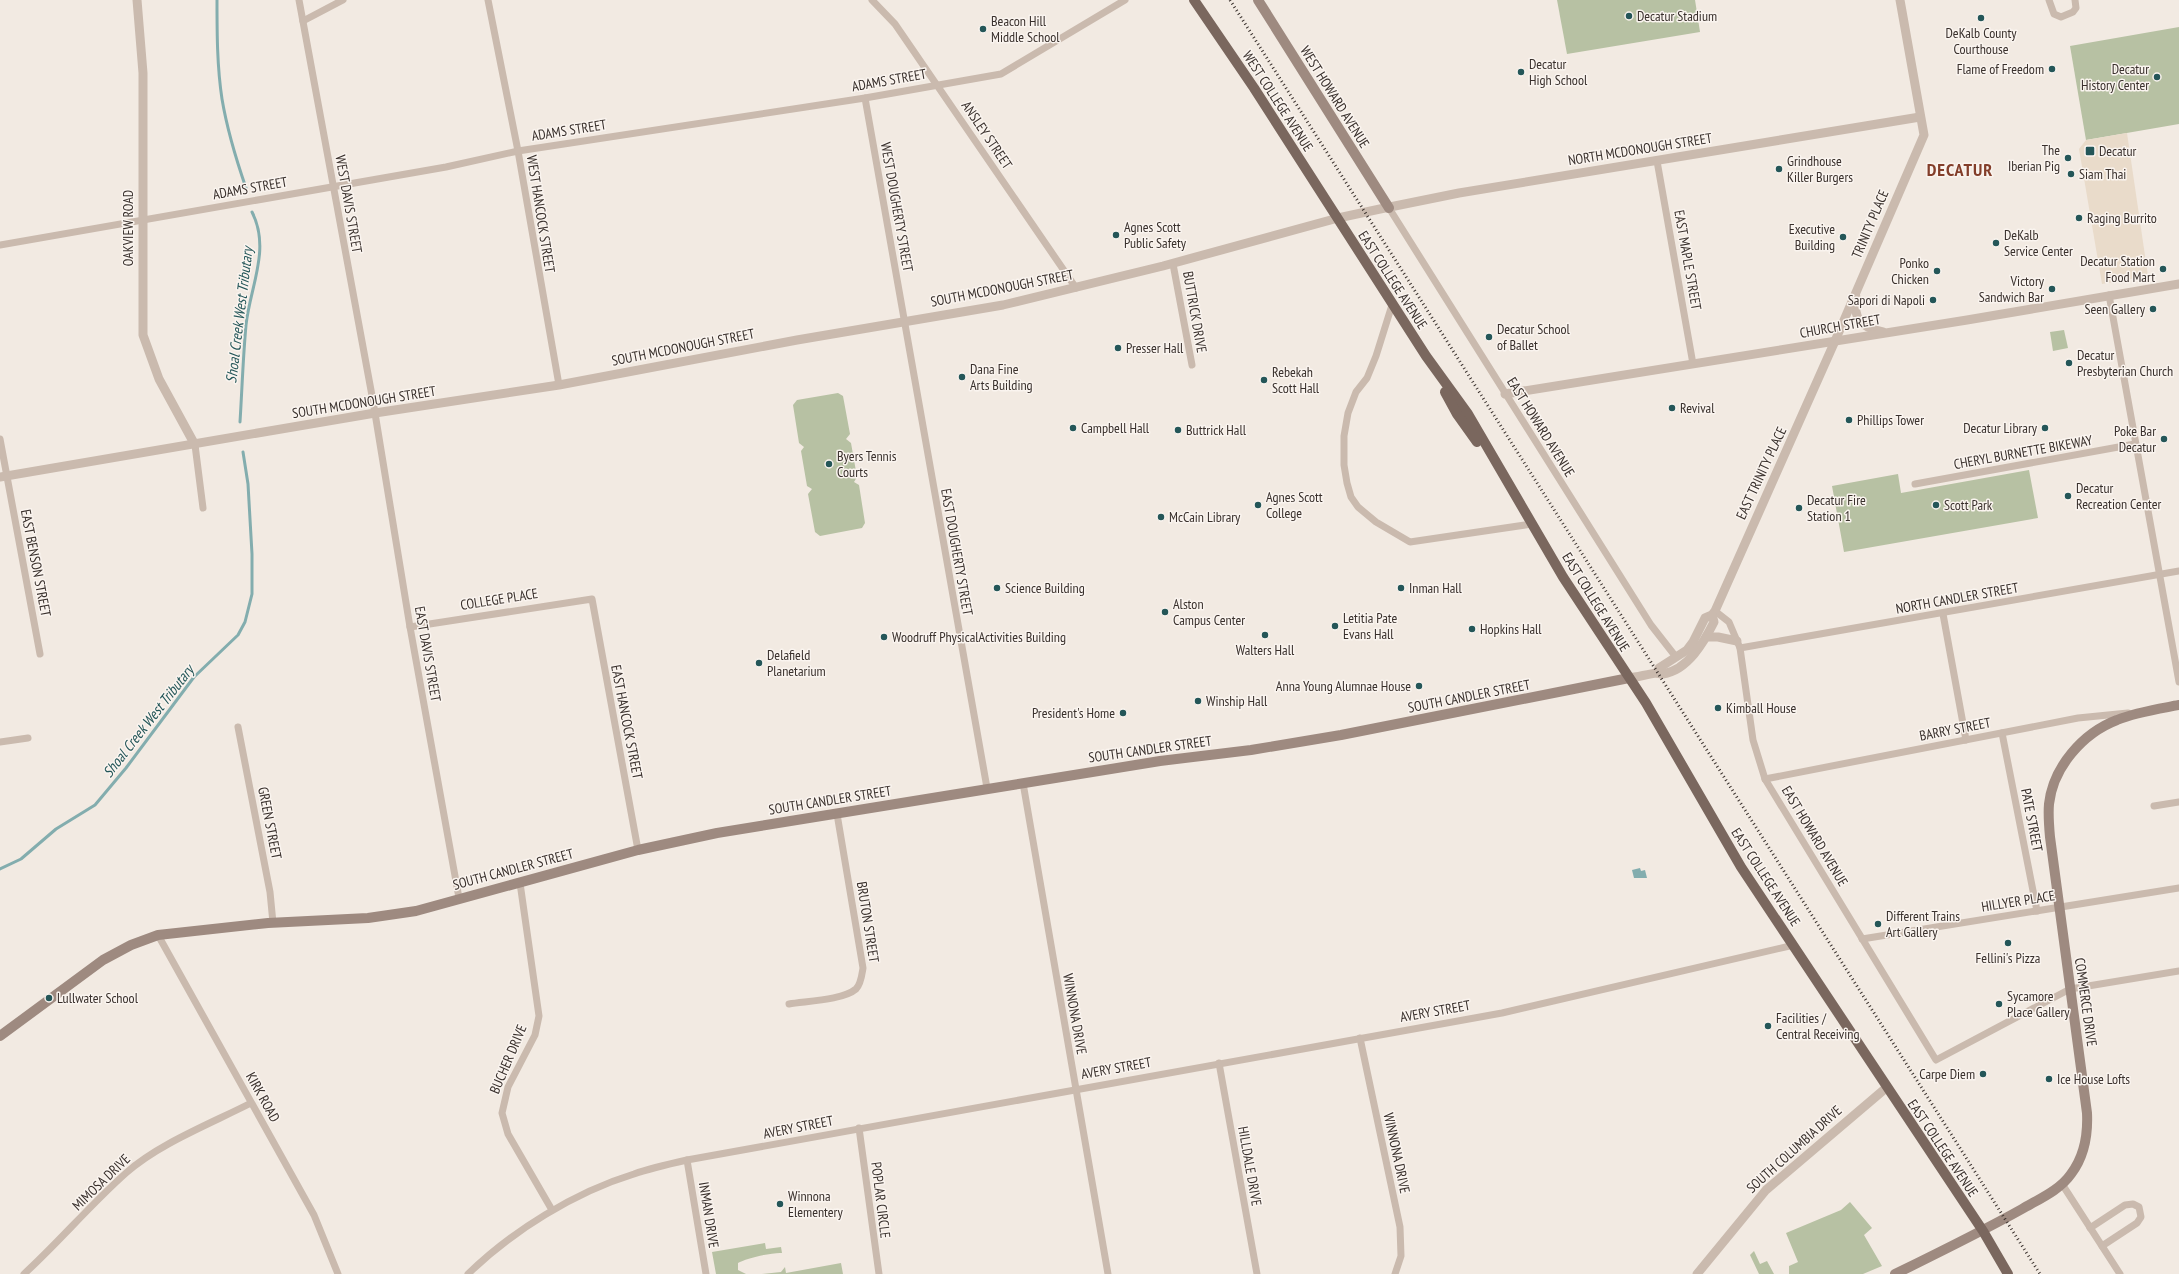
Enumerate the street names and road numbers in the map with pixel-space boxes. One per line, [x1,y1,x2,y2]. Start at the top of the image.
street label: WEST HOWARD AVENUE [1296,43,1374,151]
street label: WEST COLLEGE AVENUE [1239,47,1317,155]
street label: ADAMS STREET [850,64,928,95]
street label: ANSLEY STREET [958,98,1017,173]
street label: ADAMS STREET [530,115,608,145]
street label: NORTH MCDONOUGH STREET [1567,129,1714,169]
street label: WEST DOUGHERTY STREET [877,141,917,274]
street label: WEST DAVIS STREET [332,154,367,255]
street label: WEST HANCOCK STREET [523,154,559,275]
street label: ADAMS STREET [211,172,289,203]
street label: TRINITY PLACE [1847,187,1893,261]
street label: OAKVIEW ROAD [119,190,137,266]
street label: EAST MAPLE STREET [1670,209,1706,312]
street label: EAST COLLEGE AVENUE [1354,227,1432,333]
street label: SOUTH MCDONOUGH STREET [929,265,1076,311]
street label: BUTTRICK DRIVE [1179,270,1211,354]
street label: CHURCH STREET [1798,310,1882,342]
street label: SOUTH MCDONOUGH STREET [610,324,757,370]
street label: EAST HOWARD AVENUE [1503,374,1579,480]
street label: SOUTH MCDONOUGH STREET [291,382,438,422]
street label: EAST TRINITY PLACE [1732,424,1790,522]
street label: CHERYL BURNETTE BIKEWAY [1952,431,2094,473]
street label: EAST DOUGHERTY STREET [937,487,977,618]
street label: EAST BENSON STREET [17,508,55,619]
street label: EAST COLLEGE AVENUE [1558,549,1634,655]
street label: NORTH CANDLER STREET [1894,578,2021,618]
street label: COLLEGE PLACE [459,584,539,614]
street label: EAST DAVIS STREET [411,605,445,704]
street label: EAST HANCOCK STREET [607,663,647,781]
street label: SOUTH CANDLER STREET [1406,675,1532,717]
street label: BARRY STREET [1918,713,1993,745]
street label: SOUTH CANDLER STREET [1087,731,1213,767]
street label: SOUTH CANDLER STREET [767,781,893,819]
street label: EAST HOWARD AVENUE [1778,782,1852,890]
street label: GREEN STREET [254,785,286,861]
street label: PATE STREET [2017,787,2047,854]
street label: EAST COLLEGE AVENUE [1727,824,1805,930]
street label: SOUTH CANDLER STREET [451,844,576,894]
street label: BRUTON STREET [853,880,883,965]
street label: HILLYER PLACE [1980,886,2056,916]
street label: COMMERCE DRIVE [2071,957,2101,1047]
street label: WINNONA DRIVE [1059,972,1091,1056]
street label: AVERY STREET [1398,996,1472,1026]
street label: BUCHER DRIVE [485,1022,531,1096]
street label: AVERY STREET [1079,1053,1153,1083]
street label: KIRK ROAD [242,1069,284,1125]
street label: EAST COLLEGE AVENUE [1904,1096,1982,1200]
street label: SOUTH COLUMBIA DRIVE [1743,1101,1845,1197]
street label: AVERY STREET [761,1111,835,1143]
street label: WINNONA DRIVE [1380,1111,1414,1195]
street label: HILLDALE DRIVE [1234,1125,1266,1207]
street label: MIMOSA DRIVE [68,1150,134,1214]
street label: POPLAR CIRCLE [867,1161,895,1239]
street label: INMAN DRIVE [695,1181,723,1249]

